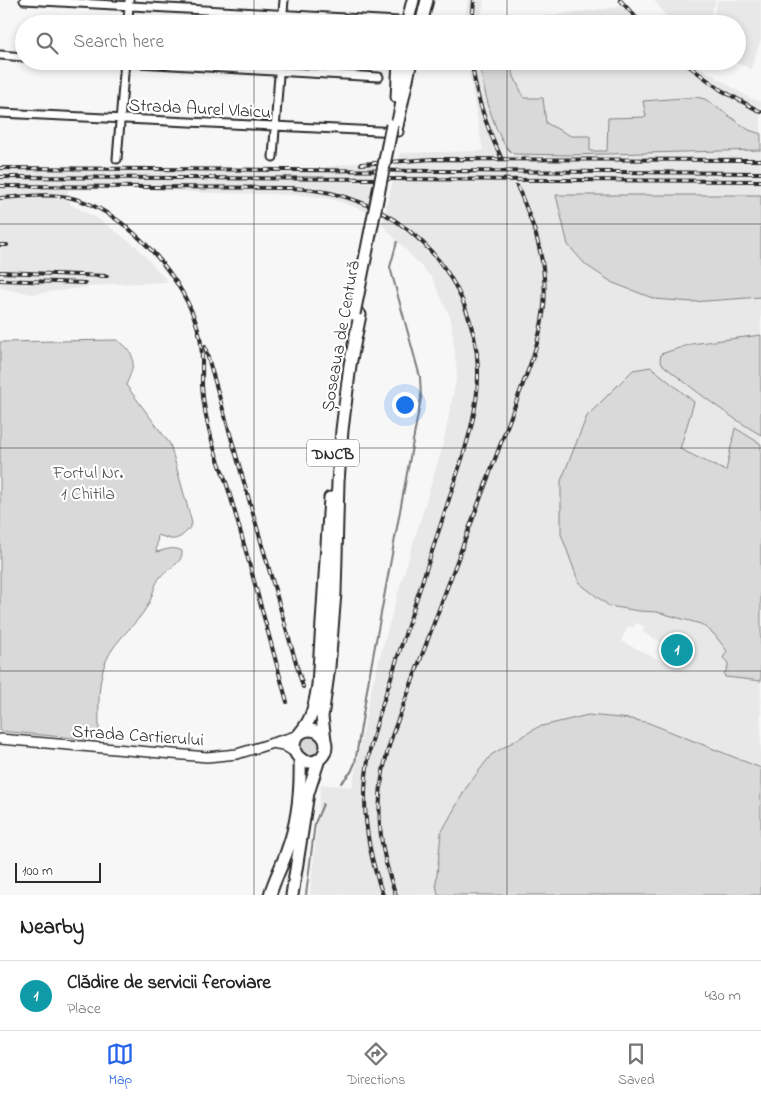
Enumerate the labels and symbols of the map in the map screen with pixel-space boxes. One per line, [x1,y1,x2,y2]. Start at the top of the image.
street label: Strada Aurel Vlaicu [128,93,272,127]
street label: Șoseaua de Centură [316,259,368,414]
your location [392,392,418,418]
road number: DNCB [307,439,359,466]
park label: Fortul Nr. 1 Chitila [52,461,123,508]
pin: 1 [661,631,693,669]
street label: Strada Cartierului [71,719,205,755]
scale bar [15,860,101,883]

